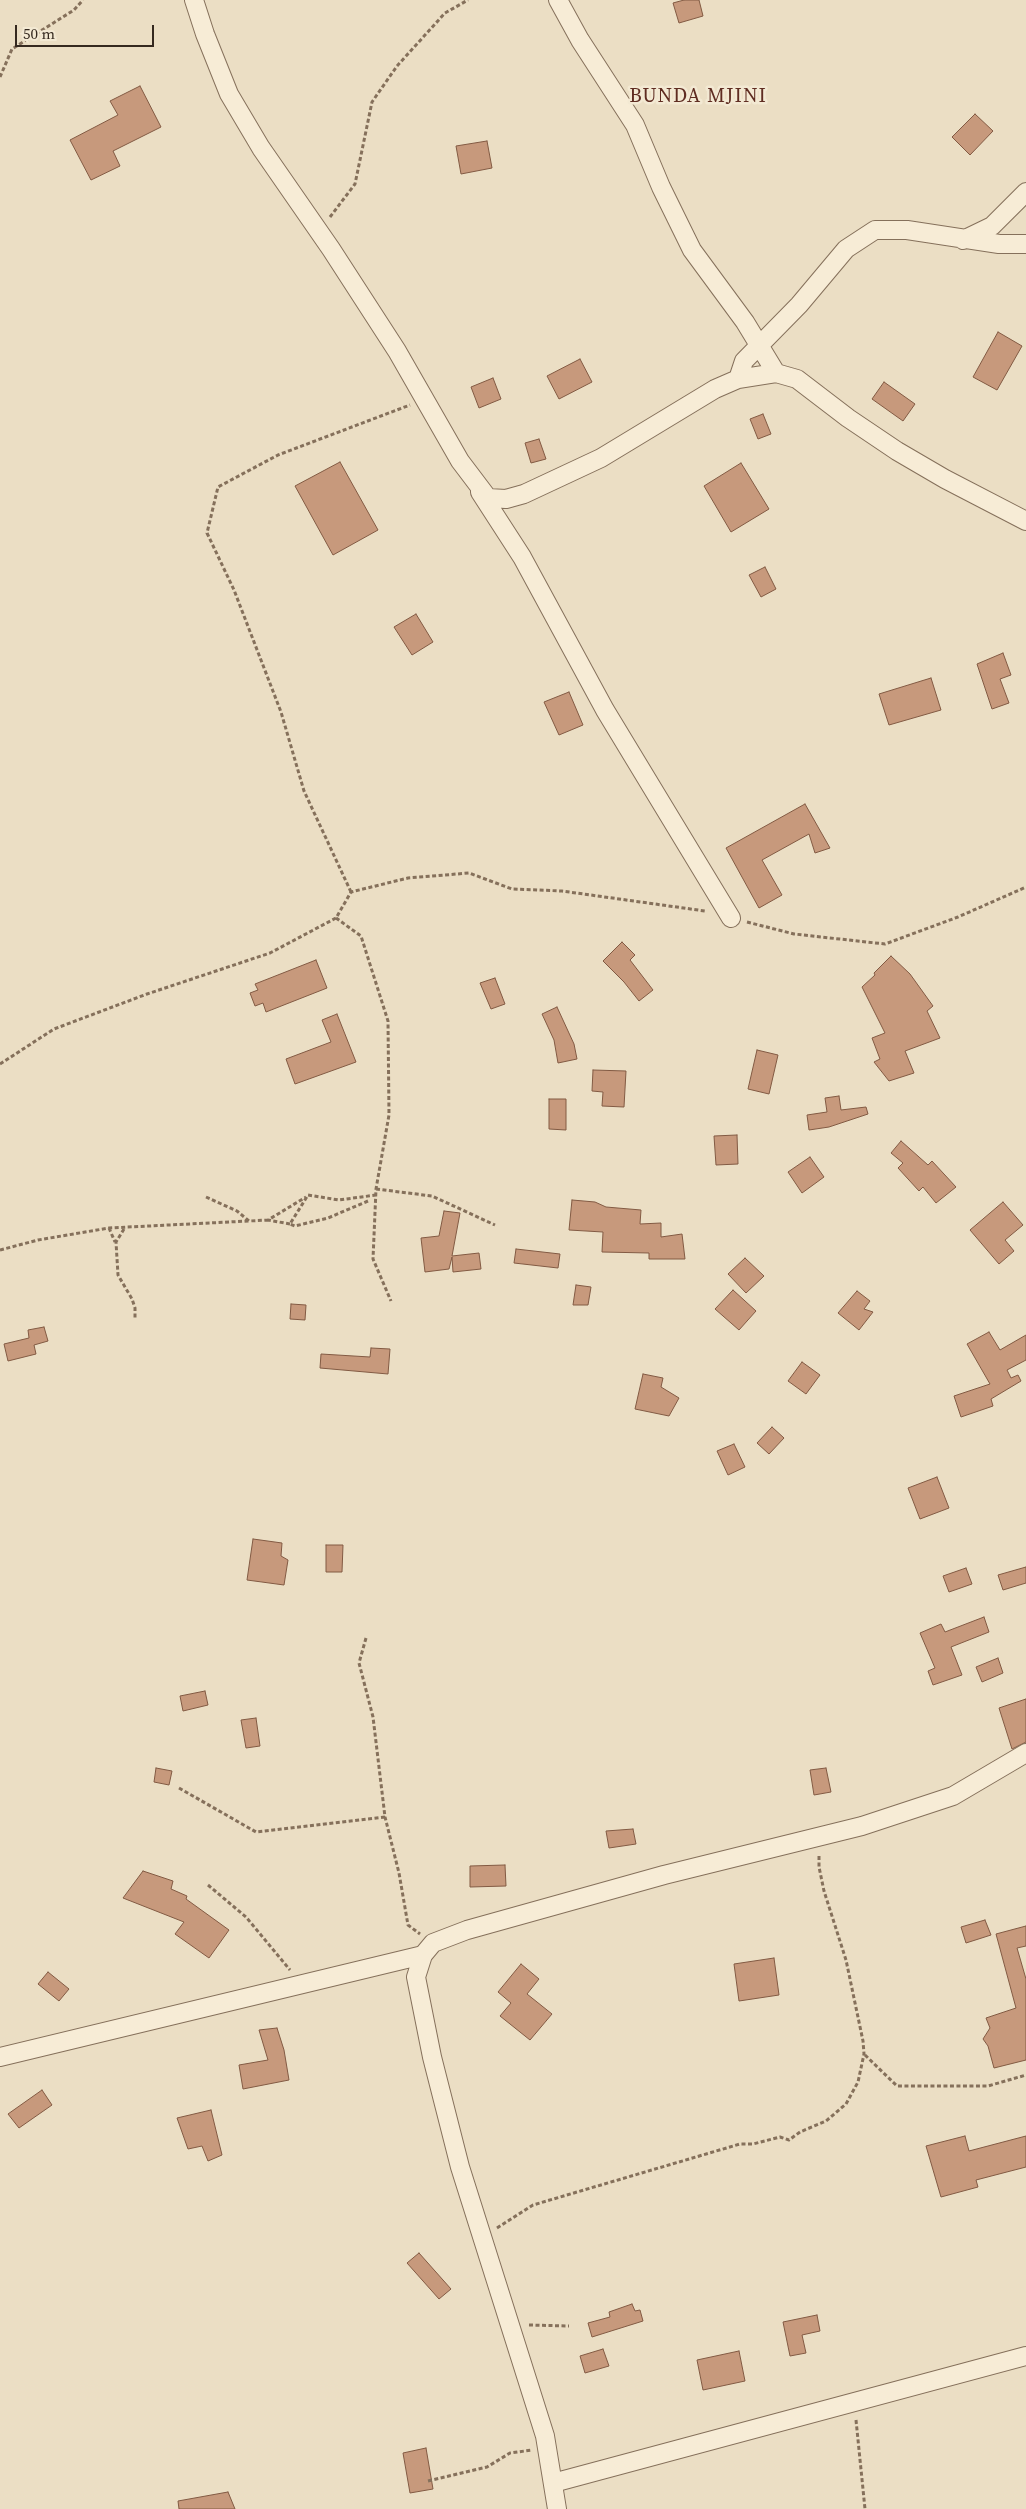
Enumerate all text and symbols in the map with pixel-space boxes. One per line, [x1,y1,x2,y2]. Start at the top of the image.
scale bar [18,15,156,47]
text: 50 m [23,23,55,44]
district label: BUNDA MJINI [628,85,768,109]

